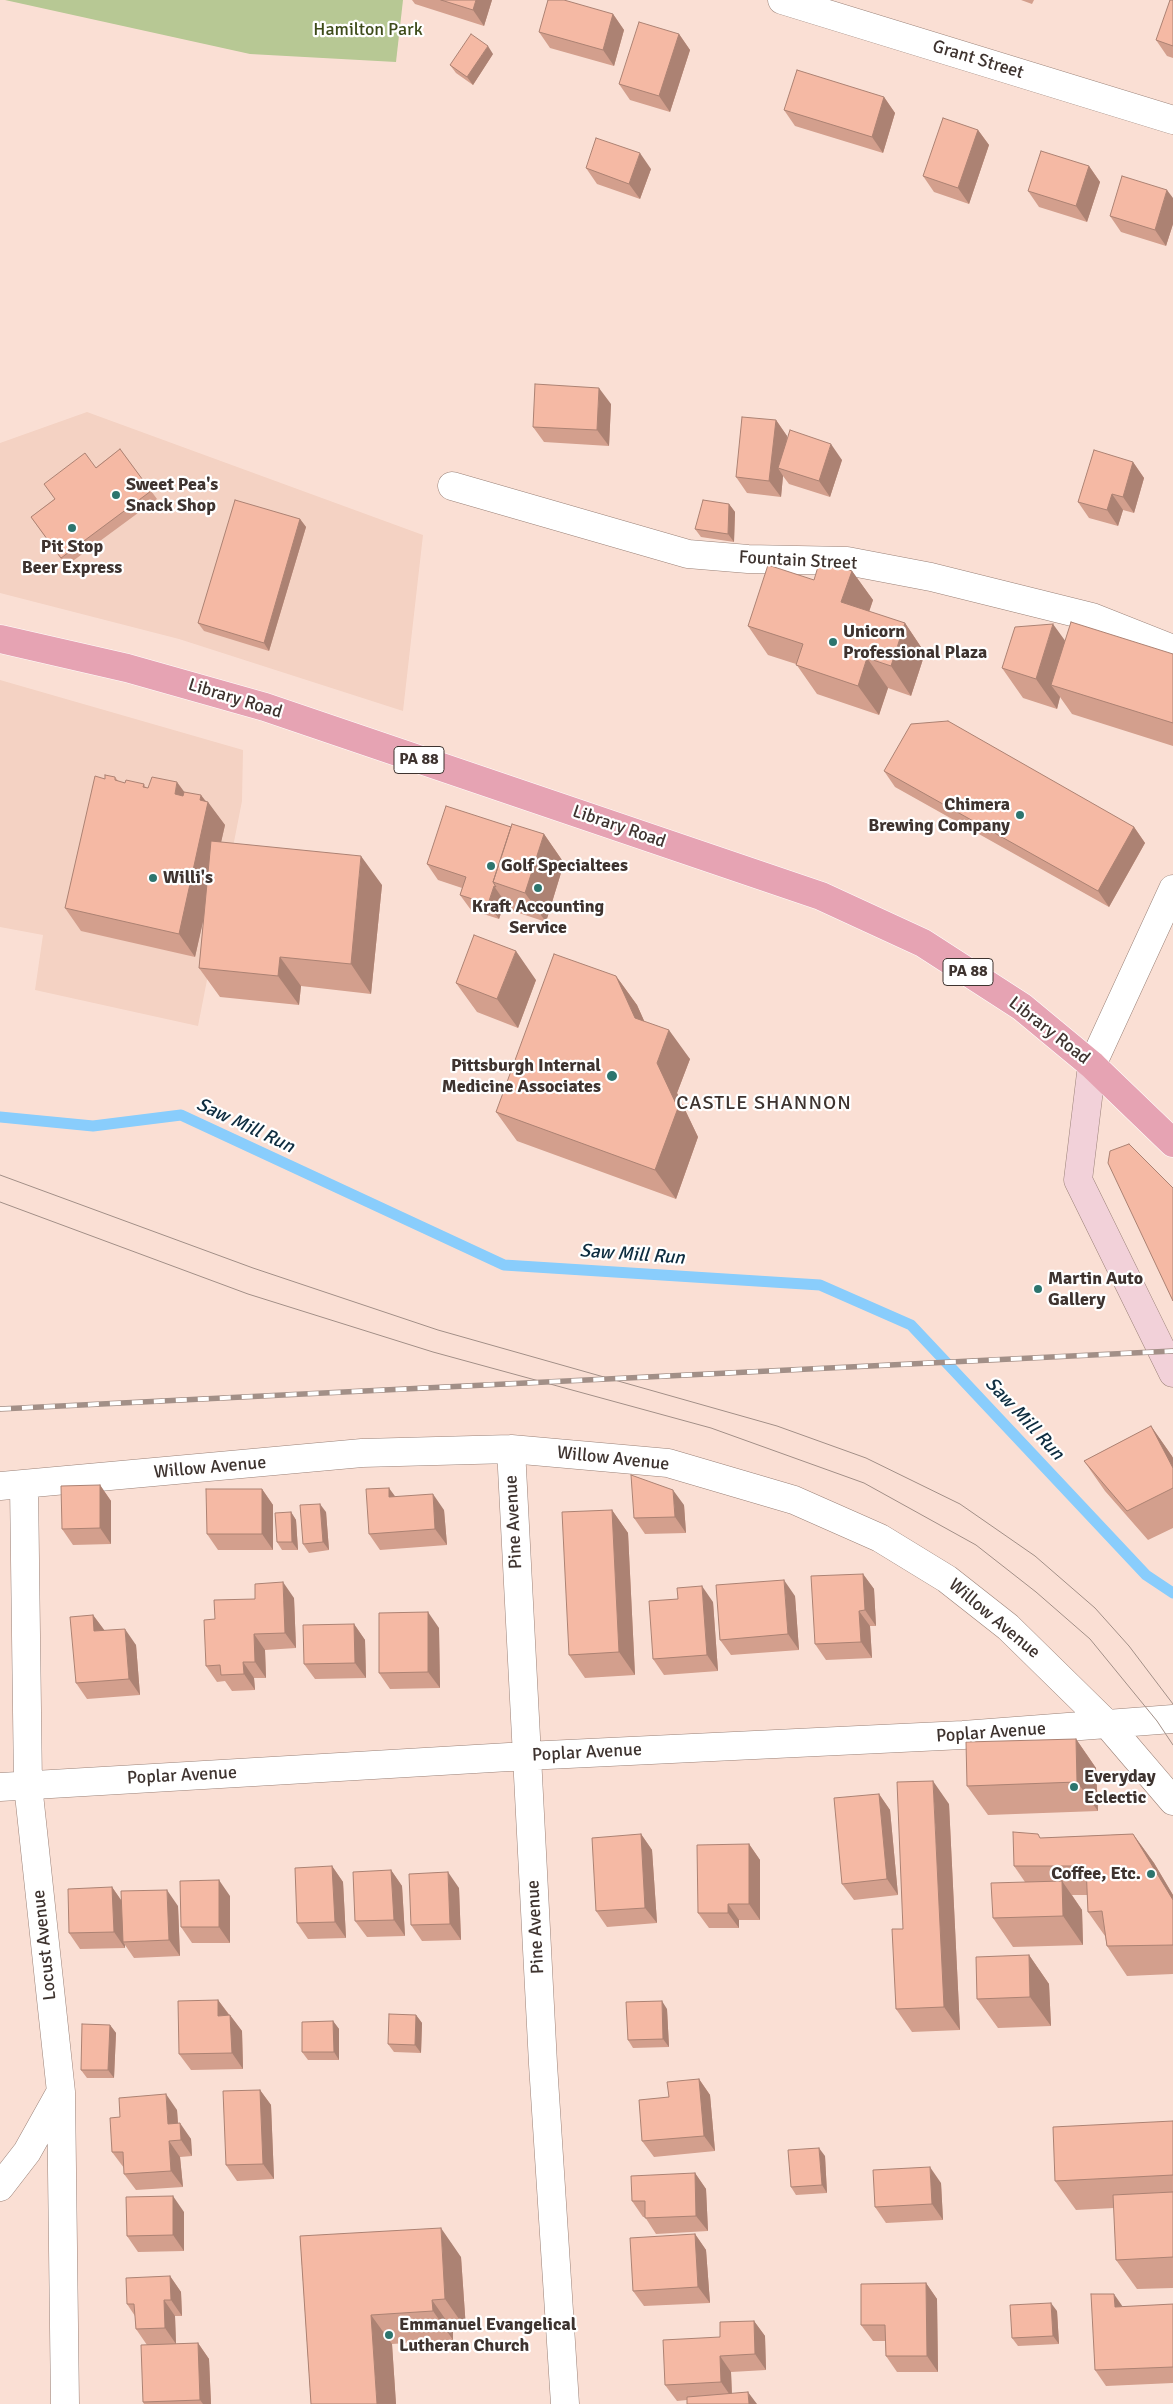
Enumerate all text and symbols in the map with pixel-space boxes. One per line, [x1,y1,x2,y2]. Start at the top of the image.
park label: Hamilton Park [313,19,423,41]
street label: Grant Street [930,36,1026,84]
place label: Sweet Pea's Snack Shop [126,474,218,516]
marker: Sweet Pea's Snack Shop [110,489,122,501]
marker: Pit Stop Beer Express [66,522,78,534]
place label: Pit Stop Beer Express [22,536,122,578]
street label: Fountain Street [738,547,858,575]
place label: Unicorn Professional Plaza [843,621,987,664]
marker: Unicorn Professional Plaza [827,636,839,648]
street label: Library Road [185,674,285,724]
road number: PA 88 [394,746,444,774]
place label: Chimera Brewing Company [868,794,1010,836]
street label: Library Road [570,801,668,853]
marker: Chimera Brewing Company [1014,809,1026,821]
place label: Golf Specialtees [501,855,628,877]
marker: Golf Specialtees [485,860,497,872]
place label: Willi's [163,867,213,889]
marker: Willi's [147,872,159,884]
marker: Kraft Accounting Service [532,882,544,894]
place label: Kraft Accounting Service [472,896,604,939]
road number: PA 88 [943,959,993,986]
street label: Library Road [1004,993,1094,1069]
place label: Pittsburgh Internal Medicine Associates [442,1055,601,1098]
marker: Pittsburgh Internal Medicine Associates [605,1069,619,1083]
district label: CASTLE SHANNON [675,1092,853,1116]
water label: Saw Mill Run [192,1093,298,1159]
water label: Saw Mill Run [579,1240,685,1270]
place label: Martin Auto Gallery [1048,1268,1143,1310]
marker: Martin Auto Gallery [1032,1283,1044,1295]
water label: Saw Mill Run [980,1373,1068,1465]
street label: Willow Avenue [556,1442,670,1476]
street label: Willow Avenue [153,1452,267,1484]
street label: Pine Avenue [501,1474,527,1570]
street label: Willow Avenue [944,1574,1044,1664]
street label: Poplar Avenue [935,1718,1047,1748]
street label: Poplar Avenue [532,1739,642,1767]
street label: Poplar Avenue [127,1762,237,1790]
place label: Everyday Eclectic [1084,1766,1156,1808]
marker: Everyday Eclectic [1068,1781,1080,1793]
place label: Coffee, Etc. [1051,1863,1141,1885]
marker: Coffee, Etc. [1145,1868,1157,1880]
street label: Pine Avenue [523,1879,549,1975]
street label: Locust Avenue [28,1889,62,2001]
place label: Emmanuel Evangelical Lutheran Church [399,2314,576,2356]
marker: Emmanuel Evangelical Lutheran Church [383,2329,395,2341]

